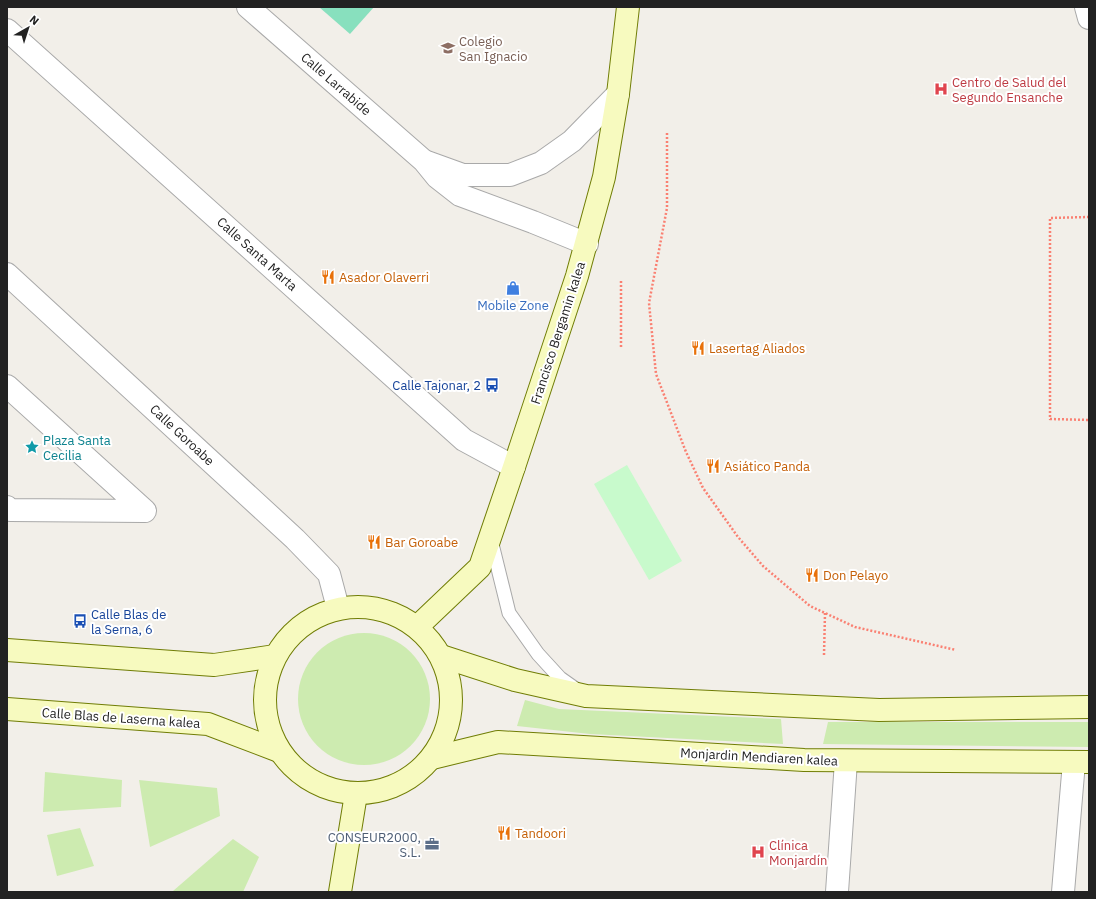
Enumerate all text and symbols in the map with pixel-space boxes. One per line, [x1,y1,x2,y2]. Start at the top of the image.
north arrow [8,8,48,48]
text: N [27,12,42,28]
place label: Colegio San Ignacio [459,33,527,65]
school or university icon: Colegio San Ignacio [440,40,456,56]
street label: Calle Larrabide [297,49,375,119]
place label: Centro de Salud del Segundo Ensanche [952,74,1067,106]
hospital icon: Centro de Salud del Segundo Ensanche [933,81,949,97]
street label: Calle Santa Marta [213,213,301,295]
street label: Francisco Bergamin kalea [527,259,589,407]
restaurant icon: Asador Olaverri [320,269,336,285]
place label: Asador Olaverri [339,269,429,286]
shop icon: Mobile Zone [505,280,521,296]
place label: Mobile Zone [477,297,549,314]
restaurant icon: Lasertag Aliados [690,340,706,356]
place label: Lasertag Aliados [709,340,805,357]
place label: Calle Tajonar, 2 [392,377,481,394]
bus stop icon: Calle Tajonar, 2 [484,377,500,393]
street label: Calle Goroabe [146,401,218,469]
place label: Plaza Santa Cecilia [43,432,111,464]
place icon: Plaza Santa Cecilia [24,439,40,455]
restaurant icon: Asiático Panda [705,458,721,474]
place label: Asiático Panda [724,458,810,475]
restaurant icon: Bar Goroabe [366,534,382,550]
place label: Bar Goroabe [385,534,458,551]
restaurant icon: Don Pelayo [804,567,820,583]
place label: Don Pelayo [823,567,888,584]
place label: Calle Blas de la Serna, 6 [91,606,166,638]
bus stop icon: Calle Blas de la Serna, 6 [72,613,88,629]
street label: Calle Blas de Laserna kalea [41,704,201,732]
street label: Monjardin Mendiaren kalea [680,744,838,770]
restaurant icon: Tandoori [496,825,512,841]
place label: Tandoori [515,825,566,842]
place label: CONSEUR2000, S.L. [328,829,421,861]
office icon: CONSEUR2000, S.L. [424,836,440,852]
place label: Clínica Monjardín [769,837,827,869]
hospital icon: Clínica Monjardín [750,844,766,860]

